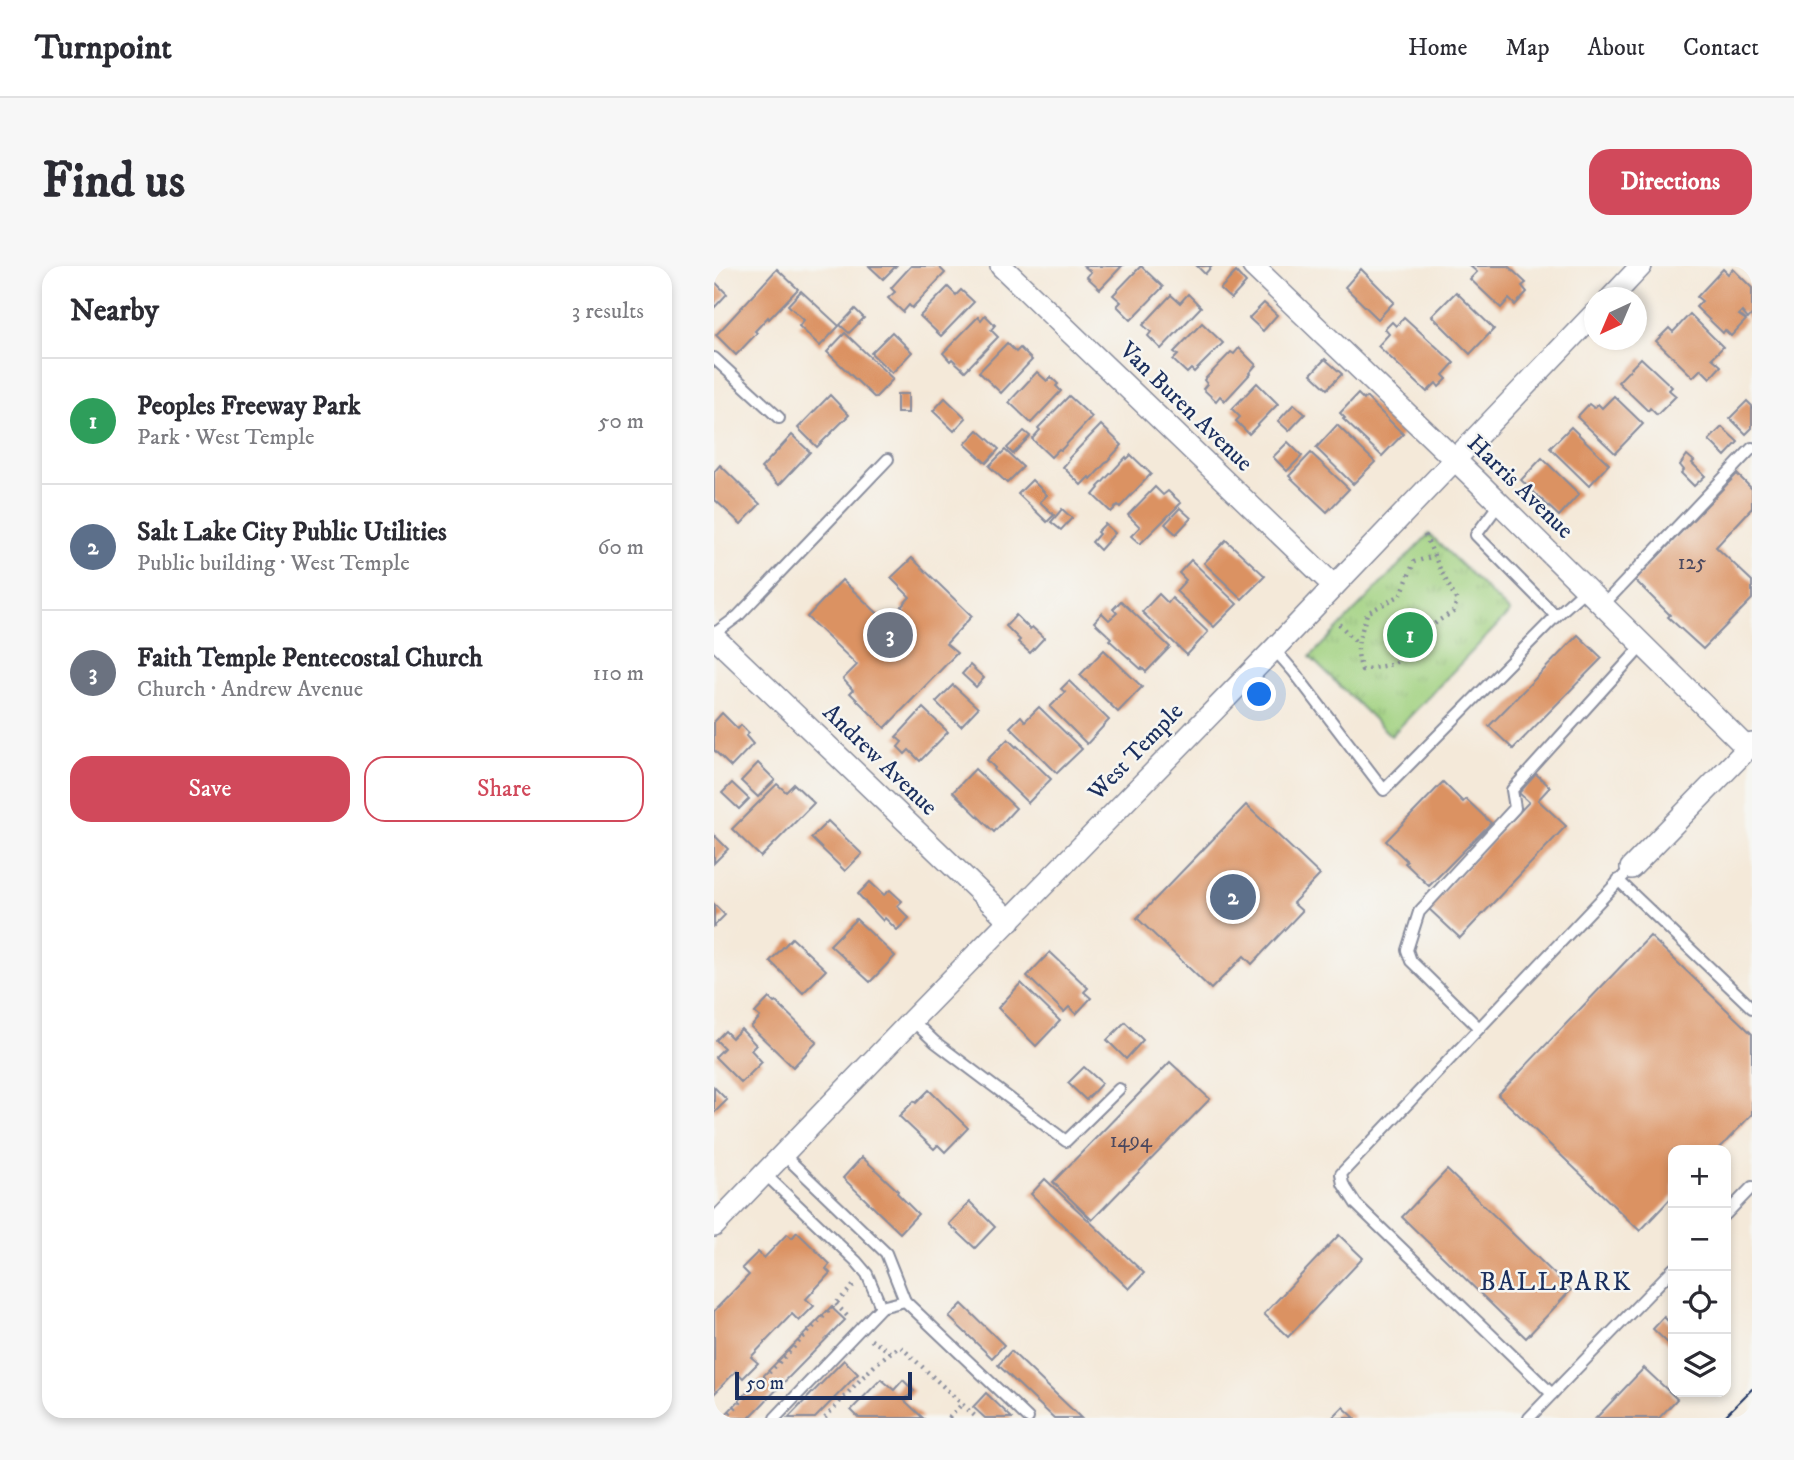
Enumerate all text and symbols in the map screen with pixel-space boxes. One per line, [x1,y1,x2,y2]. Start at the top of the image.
text: Turnpoint [35,28,172,69]
text: Home [1408,33,1467,63]
text: Map [1505,33,1550,63]
text: About [1588,33,1645,63]
text: Contact [1683,33,1759,63]
button: Directions [1589,149,1752,215]
text: Find us [42,151,185,213]
north arrow [1584,287,1647,350]
text: Nearby [70,293,159,330]
text: 3 results [572,297,644,326]
street label: Van Buren Avenue [1112,335,1259,478]
text: Peoples Freeway Park [137,390,361,423]
text: 1 [89,407,97,436]
text: 50 m [598,407,644,436]
text: Park · West Temple [137,423,315,452]
street label: Harris Avenue [1460,429,1580,545]
text: Salt Lake City Public Utilities [137,516,447,549]
text: 2 [87,533,99,562]
text: 60 m [597,533,644,562]
text: Public building · West Temple [137,549,410,578]
house number: 125 [1678,550,1706,576]
pin: 3 [867,609,913,661]
pin: 1 [1387,609,1433,661]
text: Faith Temple Pentecostal Church [137,642,483,675]
text: 3 [89,659,97,688]
text: 110 m [593,659,644,688]
text: Church · Andrew Avenue [137,675,363,704]
your location [1242,677,1276,711]
street label: West Temple [1081,697,1190,808]
street label: Andrew Avenue [816,698,944,822]
button: Save [70,756,350,822]
button: Share [364,756,644,822]
pin: 2 [1210,871,1256,923]
house number: 1494 [1110,1128,1153,1154]
map controls [1668,1145,1731,1397]
button: + [1668,1145,1731,1208]
button: − [1668,1208,1731,1271]
district label: BALLPARK [1480,1266,1633,1299]
button: locate [1668,1271,1731,1334]
button: layers [1668,1334,1731,1397]
scale bar [735,1369,912,1401]
text: 50 m [746,1372,784,1395]

